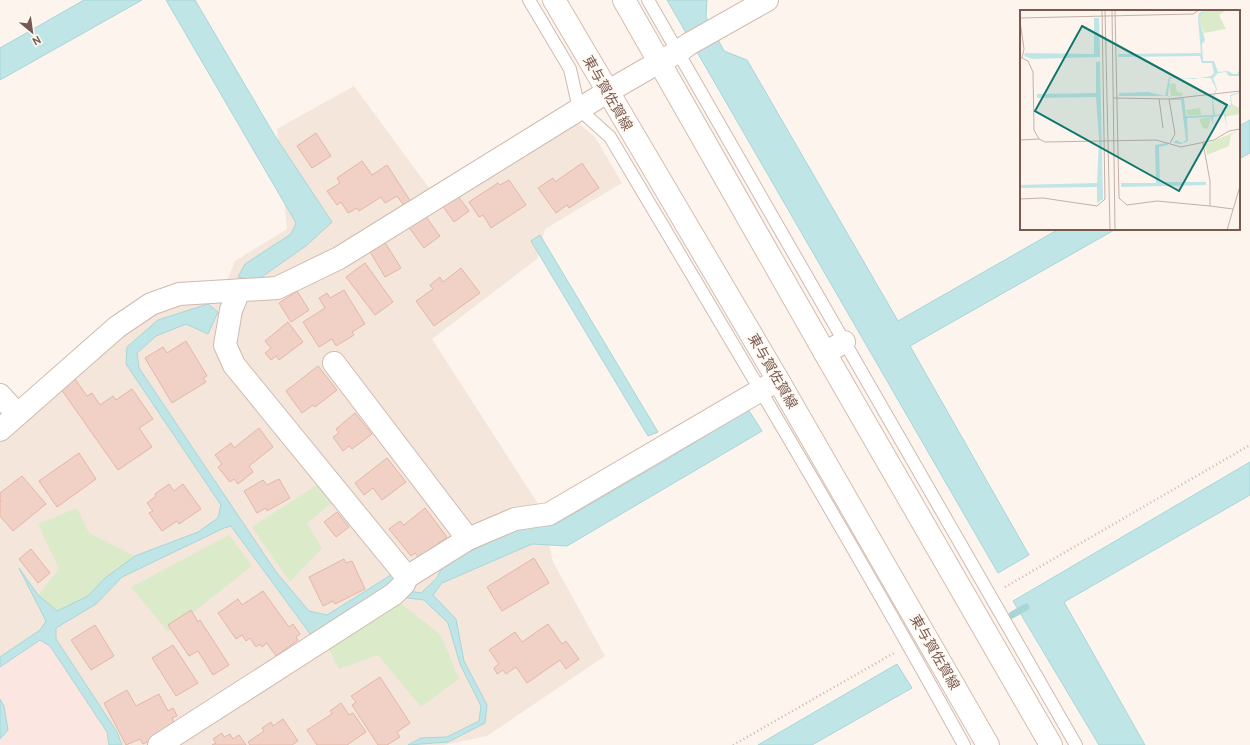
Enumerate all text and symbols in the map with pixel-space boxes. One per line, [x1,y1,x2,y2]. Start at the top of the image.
inset map [1020,10,1240,230]
north arrow [12,12,52,52]
text: N [30,32,43,48]
street label: 東与賀佐賀線 [578,53,635,134]
street label: 東与賀佐賀線 [743,331,800,412]
street label: 東与賀佐賀線 [905,612,962,693]

